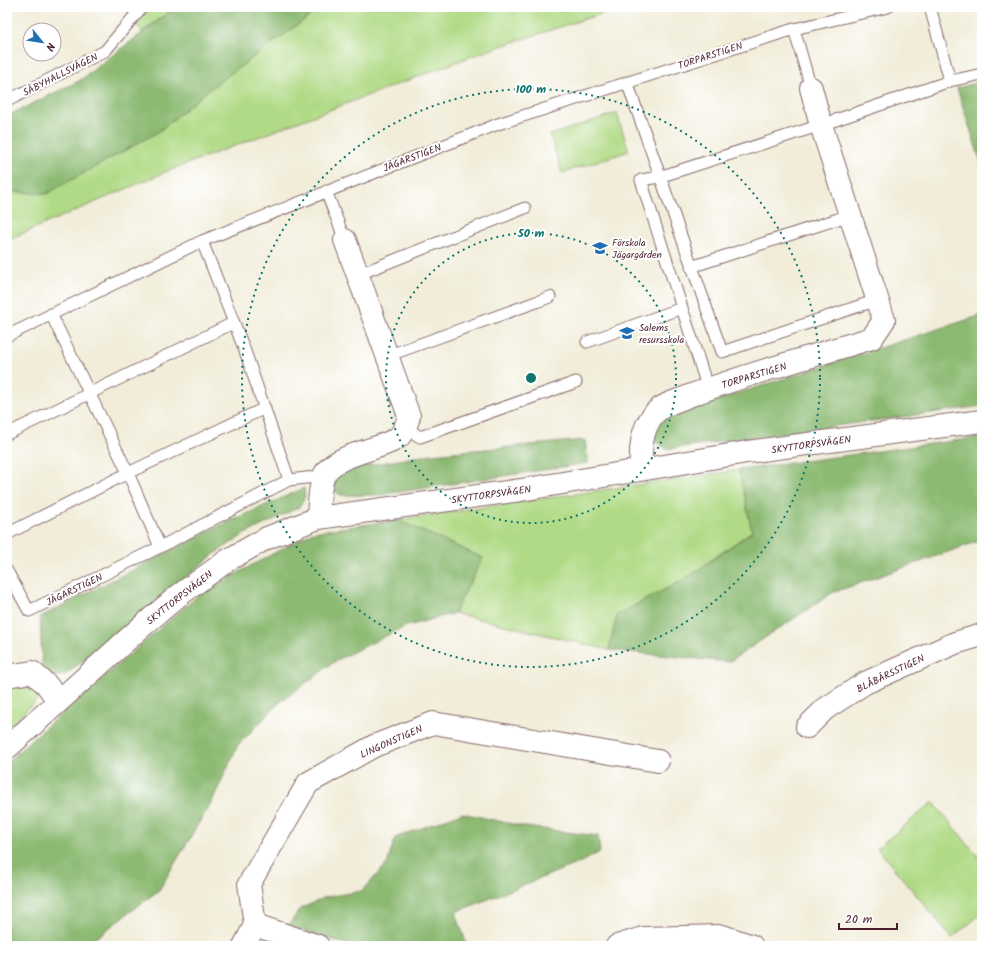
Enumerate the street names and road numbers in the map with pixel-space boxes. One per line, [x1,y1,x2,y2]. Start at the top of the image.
street label: TORPARSTIGEN [676,38,745,74]
street label: SÄBYHALLSVÄGEN [20,49,101,101]
street label: JÄGARSTIGEN [381,139,444,176]
street label: TORPARSTIGEN [720,358,789,393]
street label: SKYTTORPSVÄGEN [770,431,852,459]
street label: SKYTTORPSVÄGEN [450,481,532,509]
street label: SKYTTORPSVÄGEN [143,567,216,629]
street label: JÄGARSTIGEN [43,569,106,611]
street label: BLÅBÄRSSTIGEN [854,650,927,697]
street label: LINGONSTIGEN [358,721,425,763]

